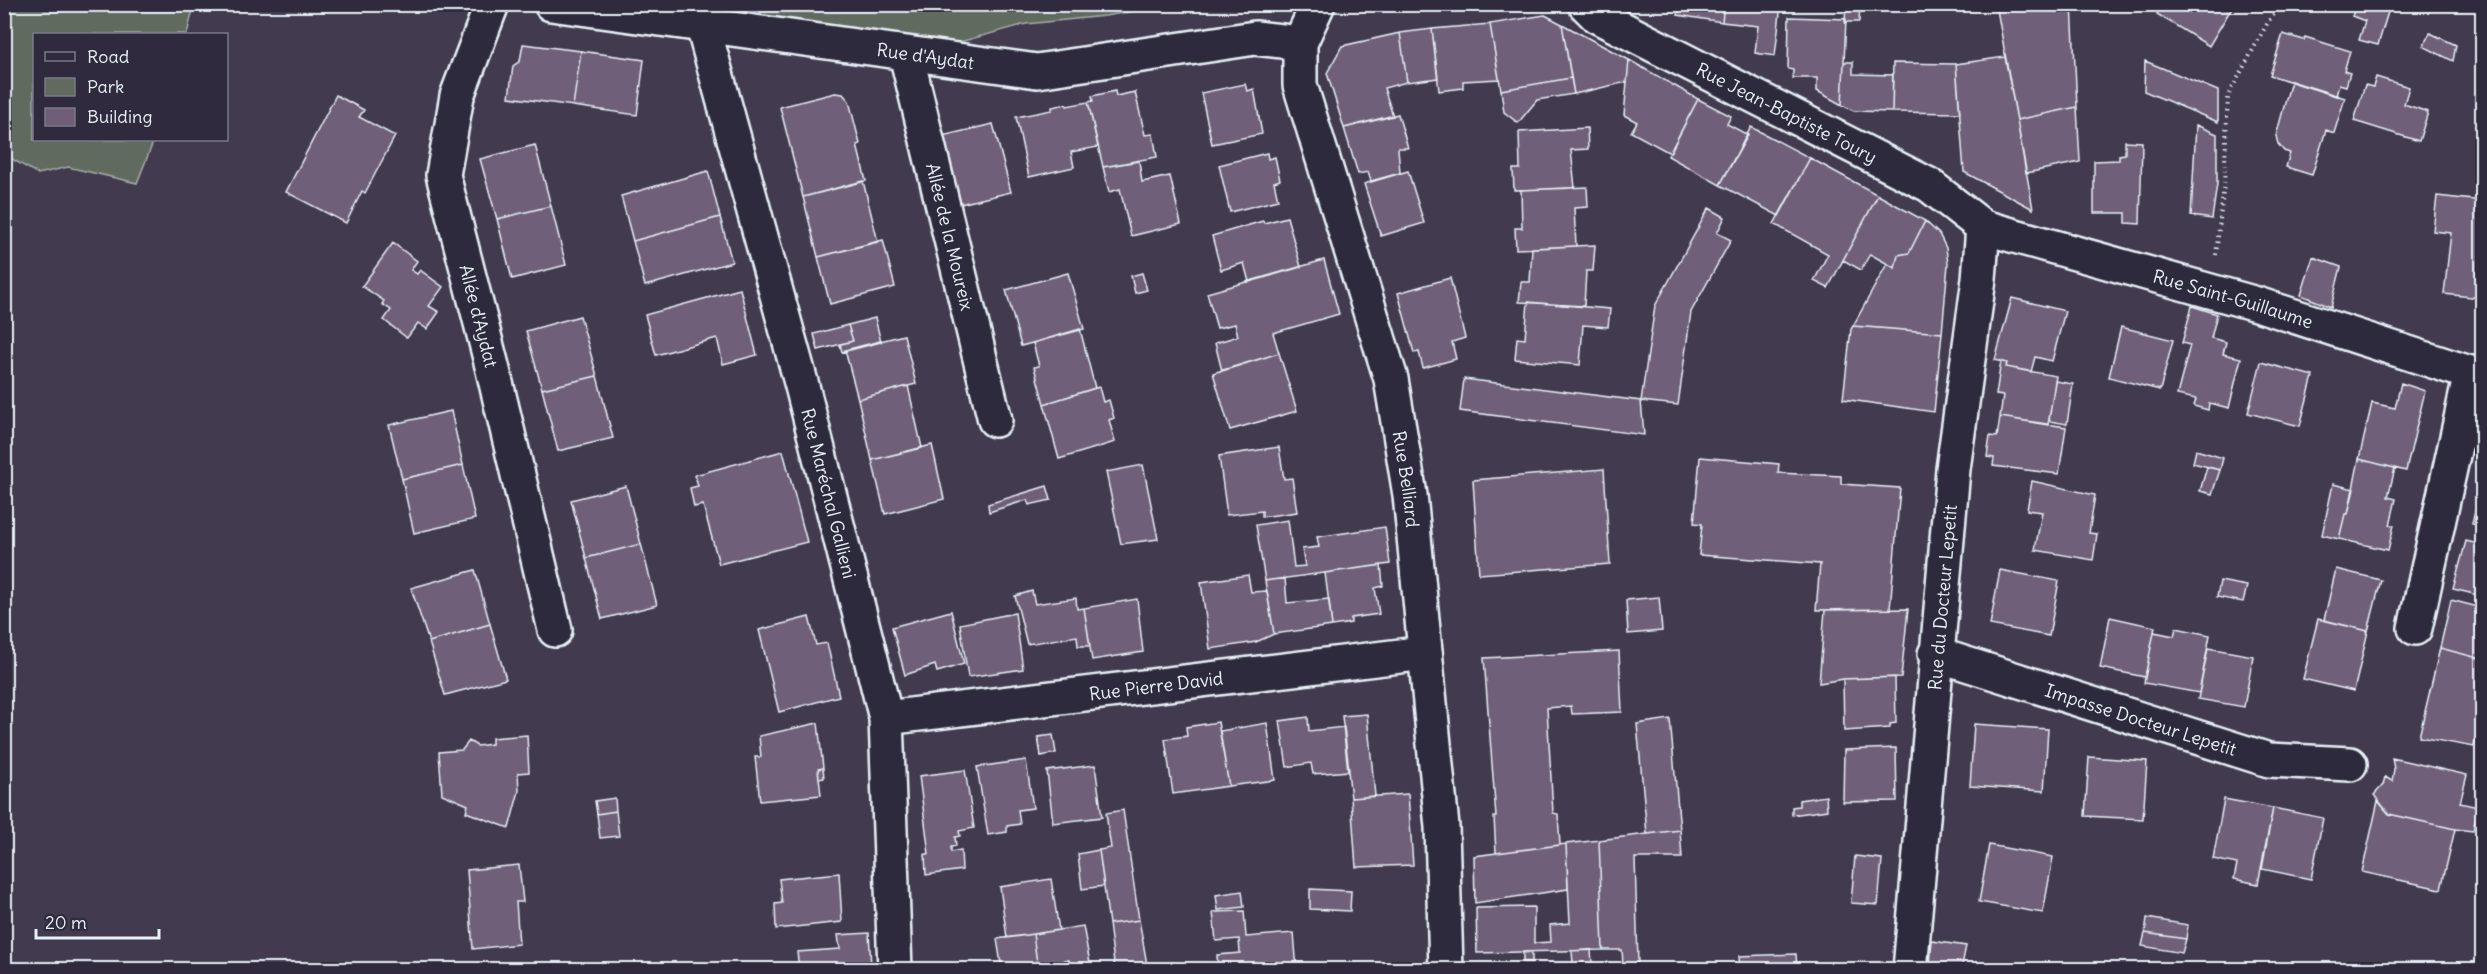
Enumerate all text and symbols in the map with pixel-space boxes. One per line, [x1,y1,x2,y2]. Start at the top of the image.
legend [33,33,228,141]
street label: Rue d'Aydat [875,38,976,74]
text: Road [87,45,130,68]
street label: Rue Jean-Baptiste Toury [1693,57,1881,168]
text: Park [87,75,124,98]
text: Building [87,105,152,128]
street label: Allée de la Moureix [921,161,979,313]
street label: Allée d'Aydat [455,262,503,370]
street label: Rue Saint-Guillaume [2150,264,2316,333]
street label: Rue Maréchal Gallieni [797,406,862,581]
street label: Rue Belliard [1388,429,1425,529]
street label: Rue du Docteur Lepetit [1923,504,1961,691]
street label: Rue Pierre David [1088,666,1225,705]
street label: Impasse Docteur Lepetit [2042,678,2239,760]
scale bar [36,902,159,940]
text: 20 m [45,911,87,934]

